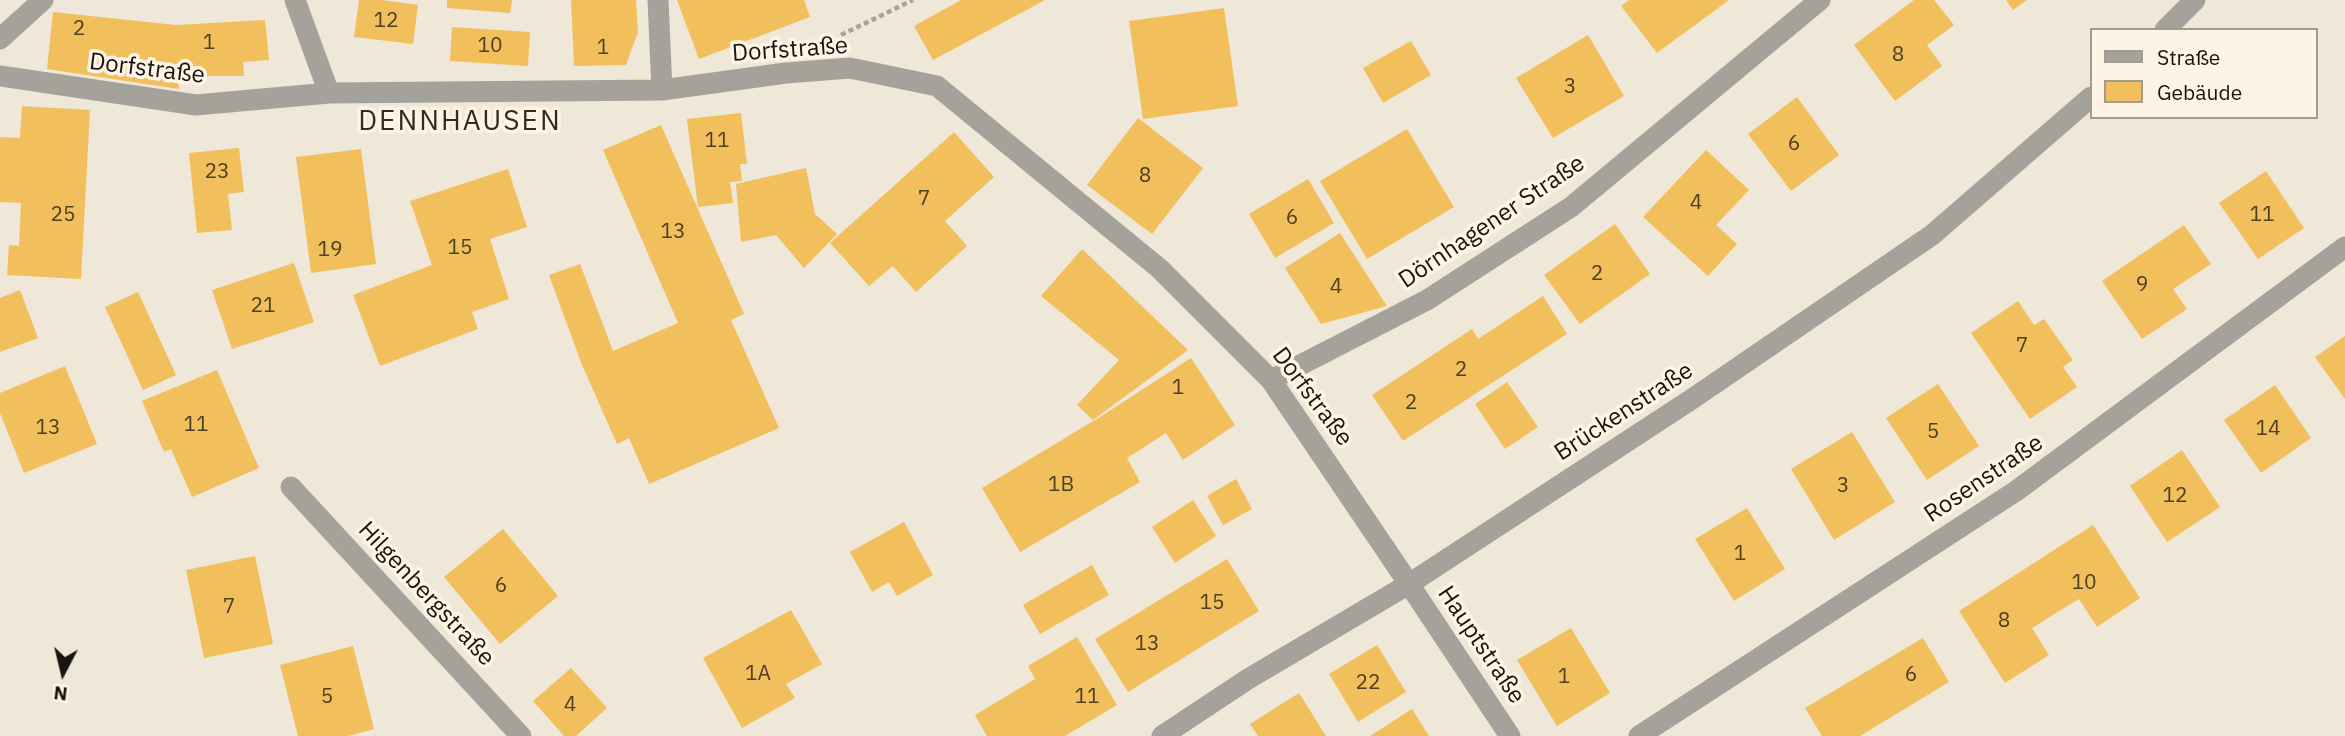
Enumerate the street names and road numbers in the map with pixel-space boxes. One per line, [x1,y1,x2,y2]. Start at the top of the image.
street label: Dorfstraße [731,32,849,68]
street label: Dorfstraße [88,48,206,90]
street label: Dörnhagener Straße [1394,149,1590,295]
street label: Dorfstraße [1266,342,1358,452]
street label: Brückenstraße [1549,357,1699,467]
street label: Rosenstraße [1919,429,2049,529]
street label: Hilgenbergstraße [352,516,500,672]
street label: Hauptstraße [1431,581,1531,709]

